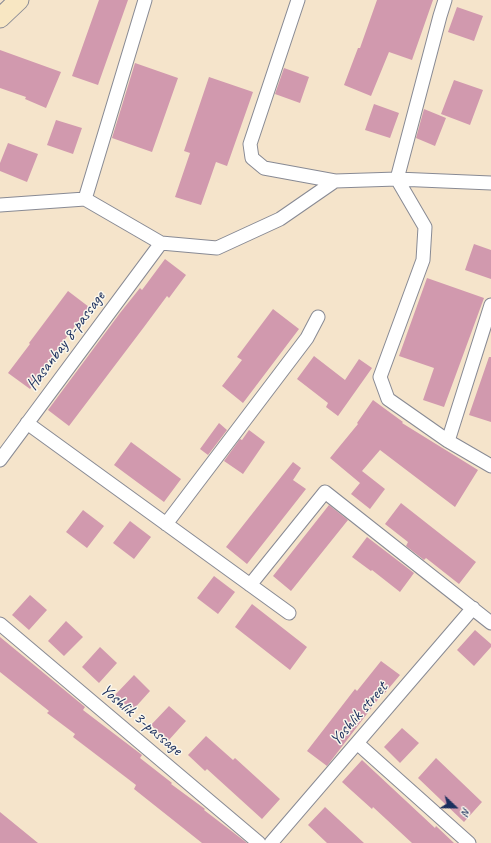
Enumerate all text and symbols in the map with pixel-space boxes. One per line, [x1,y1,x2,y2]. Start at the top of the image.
street label: Hasanbay 8-passage [22,288,110,394]
street label: Yoshlik street [326,678,392,750]
street label: Yoshlik 3-passage [96,680,186,760]
north arrow [435,787,475,827]
text: N [458,806,474,817]

